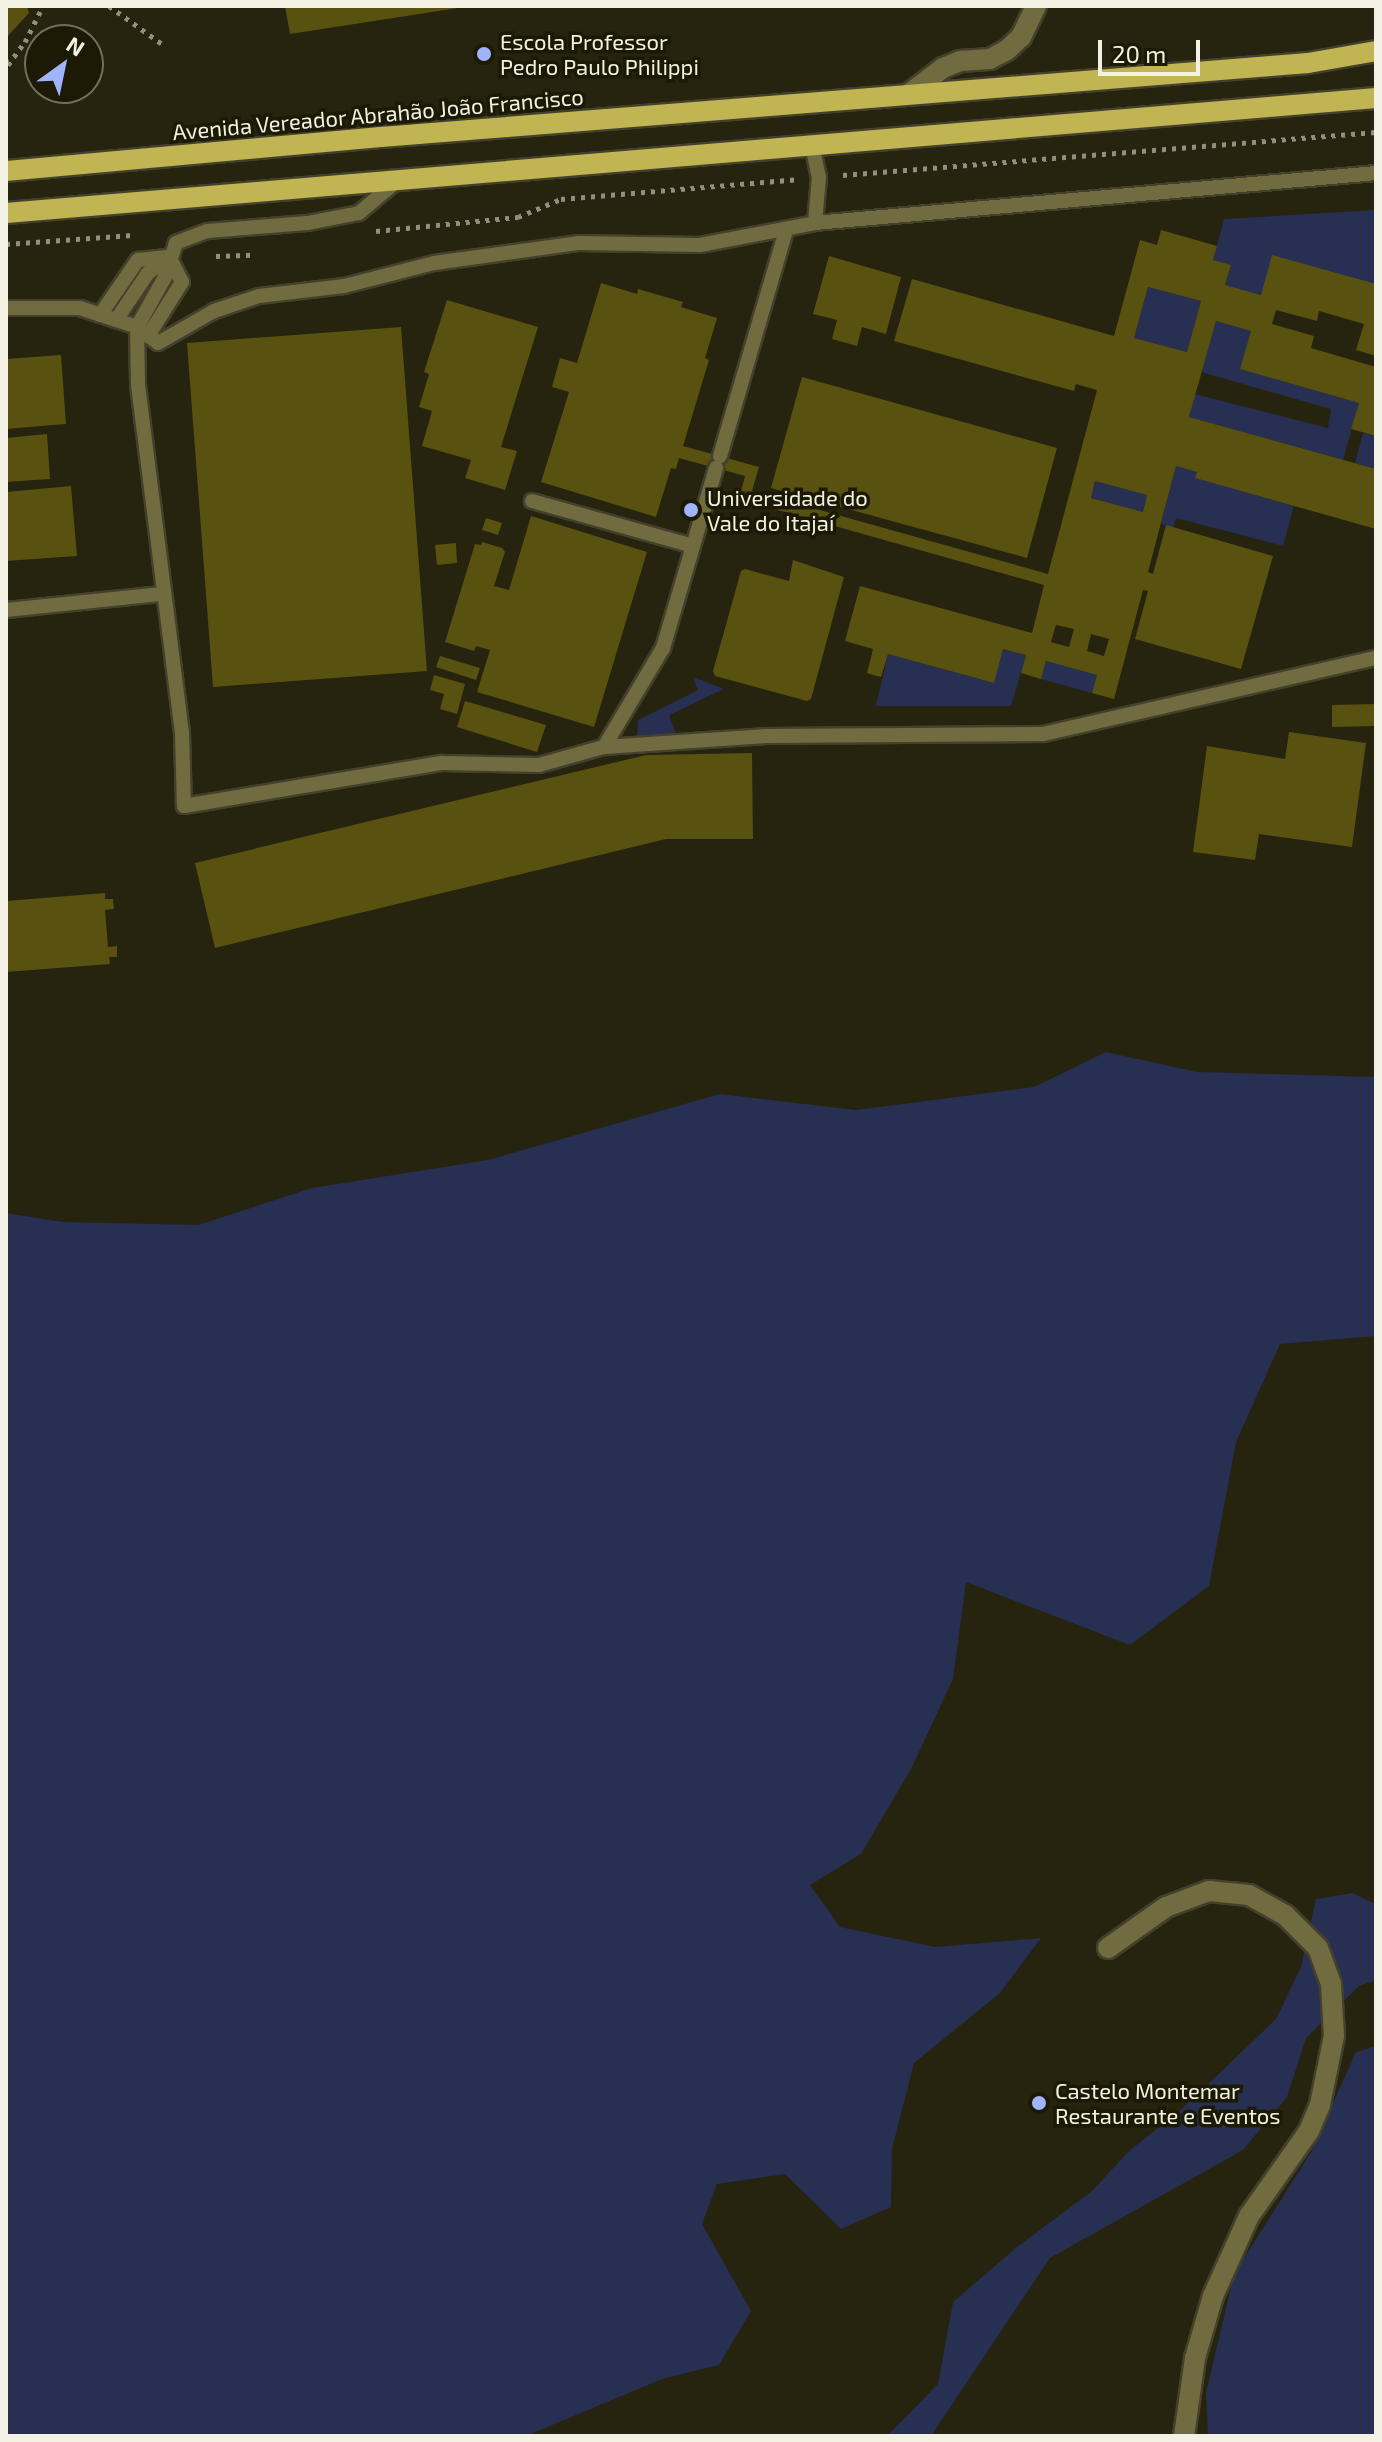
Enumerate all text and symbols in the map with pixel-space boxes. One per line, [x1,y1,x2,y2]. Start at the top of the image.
north arrow [24,24,104,104]
scale bar [1102,24,1204,74]
place label: Escola Professor Pedro Paulo Philippi [500,28,699,80]
text: N [62,30,90,61]
text: 20 m [1112,39,1166,68]
marker: Escola Professor Pedro Paulo Philippi [475,45,493,63]
street label: Avenida Vereador Abrahão João Francisco [170,83,586,145]
place label: Universidade do Vale do Itajaí [707,484,868,536]
marker: Universidade do Vale do Itajaí [682,501,700,519]
place label: Castelo Montemar Restaurante e Eventos [1055,2077,1280,2128]
marker: Castelo Montemar Restaurante e Eventos [1030,2094,1048,2112]

